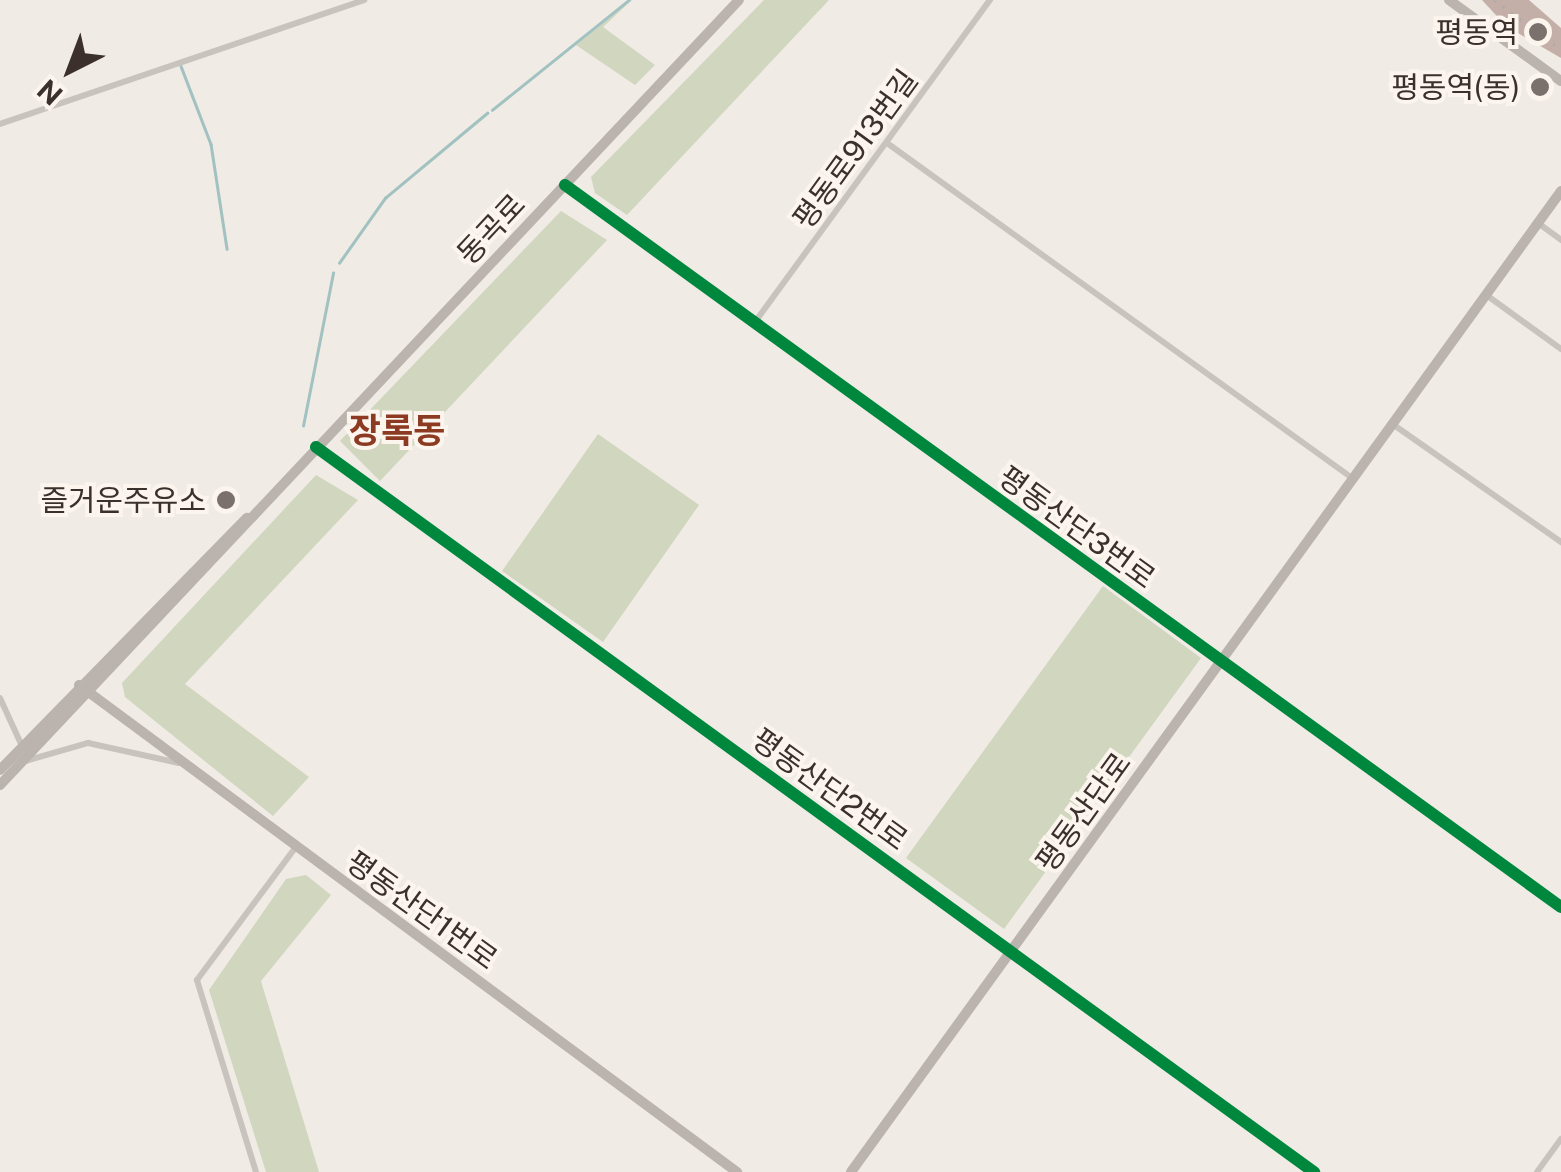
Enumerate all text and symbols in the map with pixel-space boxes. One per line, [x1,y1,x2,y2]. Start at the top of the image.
place label: 평동역 [1435,14,1518,50]
north arrow [20,20,120,120]
marker: 평동역 [1527,21,1549,43]
street label: 평동로913번길 [785,62,925,236]
place label: 평동역(동) [1391,69,1520,105]
text: N [30,73,69,112]
marker: 평동역(동) [1529,76,1551,98]
street label: 동곡로 [450,186,532,272]
district label: 장록동 [349,410,445,452]
street label: 평동산단3번로 [992,458,1162,596]
place label: 즐거운주유소 [40,482,206,518]
marker: 즐거운주유소 [215,489,237,511]
street label: 평동산단2번로 [745,721,915,857]
street label: 평동산단로 [1028,746,1138,878]
street label: 평동산단1번로 [339,843,505,977]

